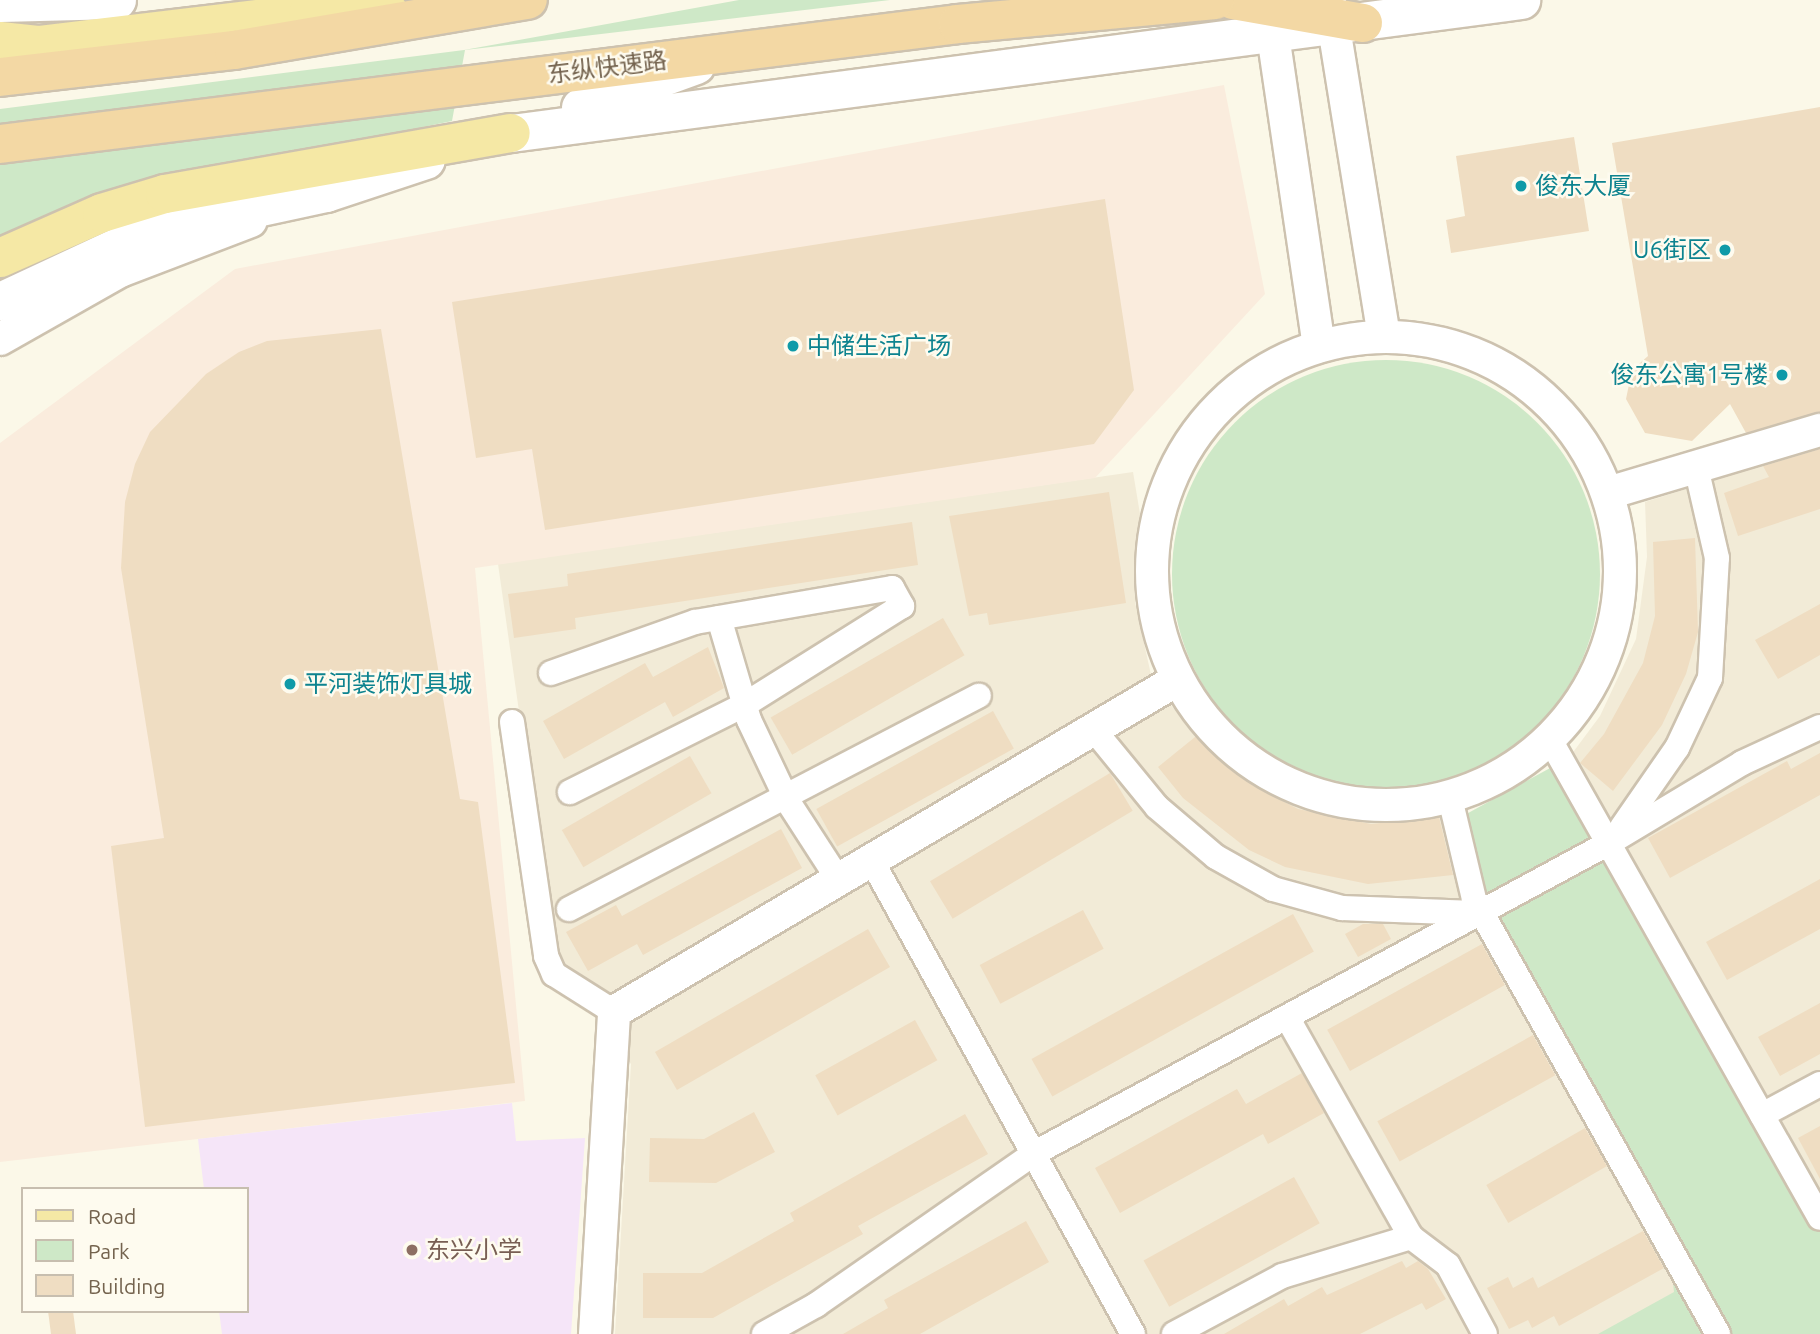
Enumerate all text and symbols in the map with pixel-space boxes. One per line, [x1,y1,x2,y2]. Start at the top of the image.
street label: 东纵快速路 [546,45,668,89]
place label: 俊东大厦 [1535,172,1631,200]
marker: 俊东大厦 [1513,178,1529,194]
place label: U6街区 [1633,236,1711,264]
marker: U6街区 [1717,242,1733,258]
place label: 中储生活广场 [807,332,951,360]
marker: 中储生活广场 [785,338,801,354]
place label: 俊东公寓1号楼 [1610,361,1768,389]
marker: 俊东公寓1号楼 [1774,367,1790,383]
place label: 平河装饰灯具城 [304,670,472,698]
marker: 平河装饰灯具城 [282,676,298,692]
legend [21,1187,248,1313]
text: Road [88,1204,136,1228]
place label: 东兴小学 [426,1236,522,1264]
text: Park [88,1239,130,1263]
marker: 东兴小学 [404,1242,420,1258]
text: Building [88,1274,165,1298]

